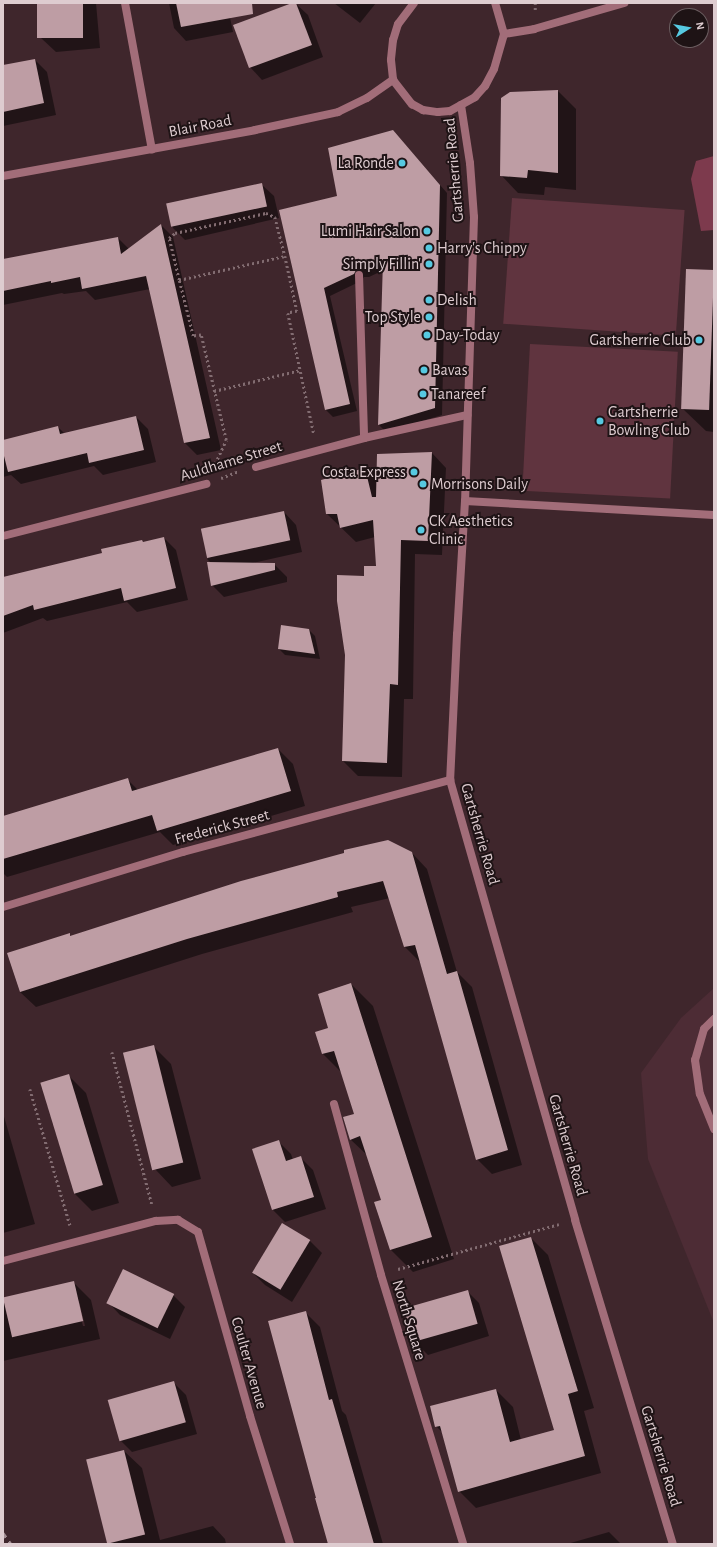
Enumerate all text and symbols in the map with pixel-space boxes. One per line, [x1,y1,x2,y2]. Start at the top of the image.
north arrow [669,8,709,48]
text: N [694,21,706,31]
street label: Blair Road [167,111,233,141]
street label: Gartsherrie Road [440,117,468,223]
place label: La Ronde [337,153,394,173]
marker: La Ronde [397,158,407,168]
place label: Lumi Hair Salon [321,221,419,241]
marker: Lumi Hair Salon [422,226,432,236]
place label: Harry's Chippy [437,238,527,258]
marker: Harry's Chippy [424,243,434,253]
place label: Simply Fillin' [343,254,421,274]
marker: Simply Fillin' [424,259,434,269]
place label: Delish [437,290,477,310]
marker: Delish [424,295,434,305]
place label: Top Style [365,307,421,327]
marker: Top Style [424,312,434,322]
place label: Day-Today [435,325,500,345]
marker: Day-Today [422,330,432,340]
place label: Gartsherrie Club [590,330,691,350]
marker: Gartsherrie Club [694,335,704,345]
place label: Bavas [432,360,468,380]
marker: Bavas [419,365,429,375]
place label: Tanareef [431,384,485,404]
marker: Tanareef [418,389,428,399]
place label: Gartsherrie Bowling Club [608,402,690,440]
marker: Gartsherrie Bowling Club [595,416,605,426]
street label: Auldhame Street [178,436,284,486]
place label: Costa Express [322,462,406,482]
marker: Costa Express [409,467,419,477]
place label: Morrisons Daily [431,474,528,494]
marker: Morrisons Daily [418,479,428,489]
place label: CK Aesthetics Clinic [429,511,513,549]
marker: CK Aesthetics Clinic [416,525,426,535]
street label: Gartsherrie Road [456,781,504,887]
street label: Frederick Street [173,805,271,849]
street label: Gartsherrie Road [544,1092,592,1198]
street label: North Square [388,1278,430,1362]
street label: Coulter Avenue [227,1315,271,1411]
street label: Gartsherrie Road [637,1403,685,1509]

